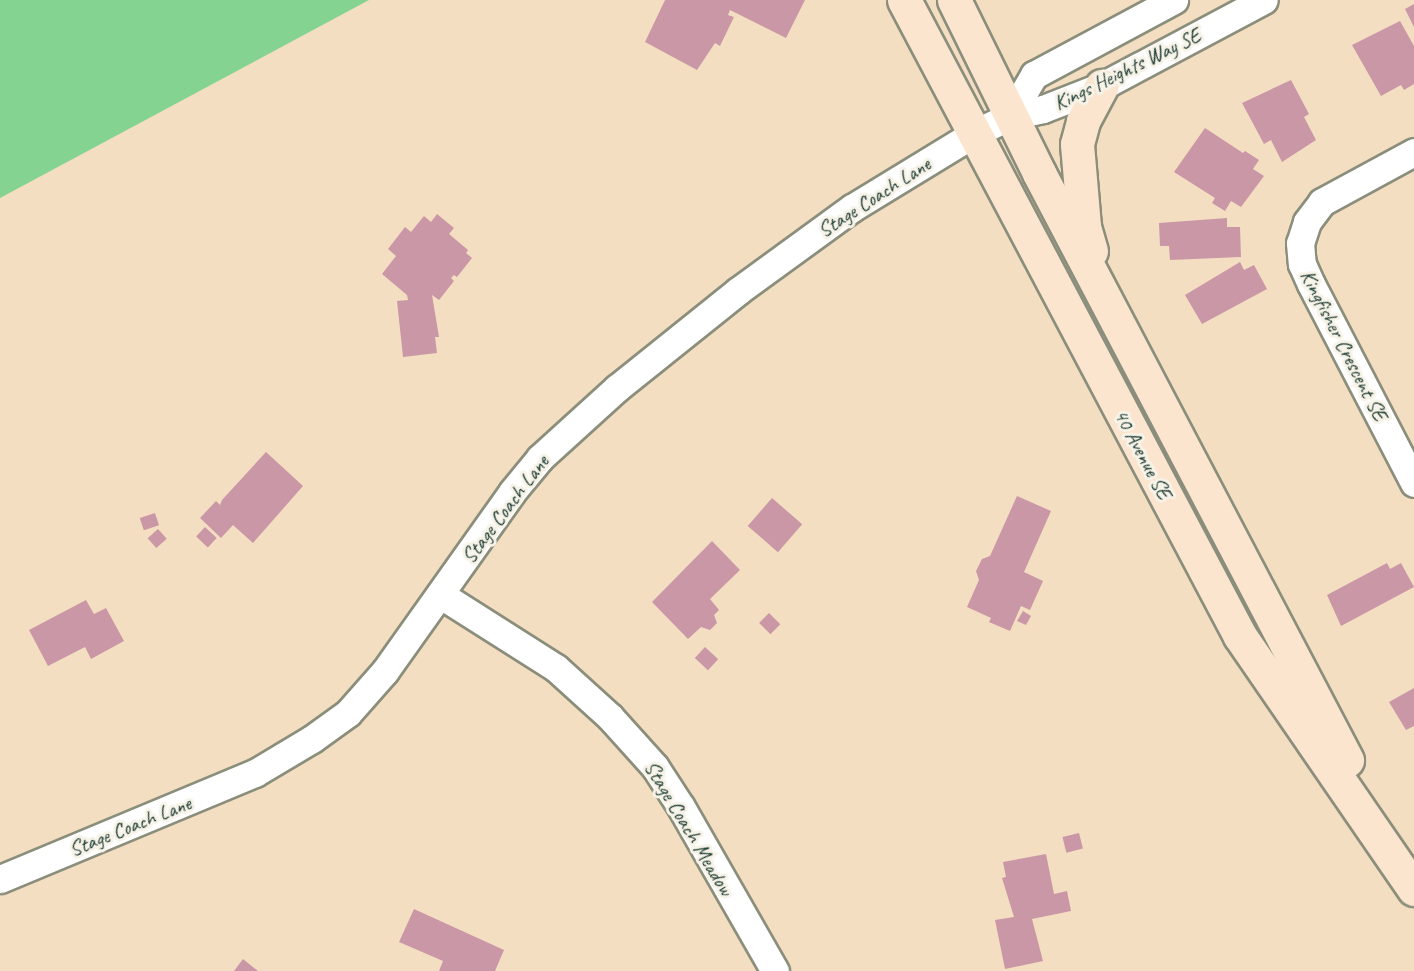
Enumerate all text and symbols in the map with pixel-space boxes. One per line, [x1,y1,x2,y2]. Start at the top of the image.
street label: Kings Heights Way SE [1050,23,1204,115]
street label: Stage Coach Lane [813,151,935,243]
street label: Kingfisher Crescent SE [1295,265,1393,425]
street label: 40 Avenue SE [1109,405,1177,503]
street label: Stage Coach Lane [456,450,554,568]
street label: Stage Coach Meadow [639,757,739,899]
street label: Stage Coach Lane [66,790,194,862]

